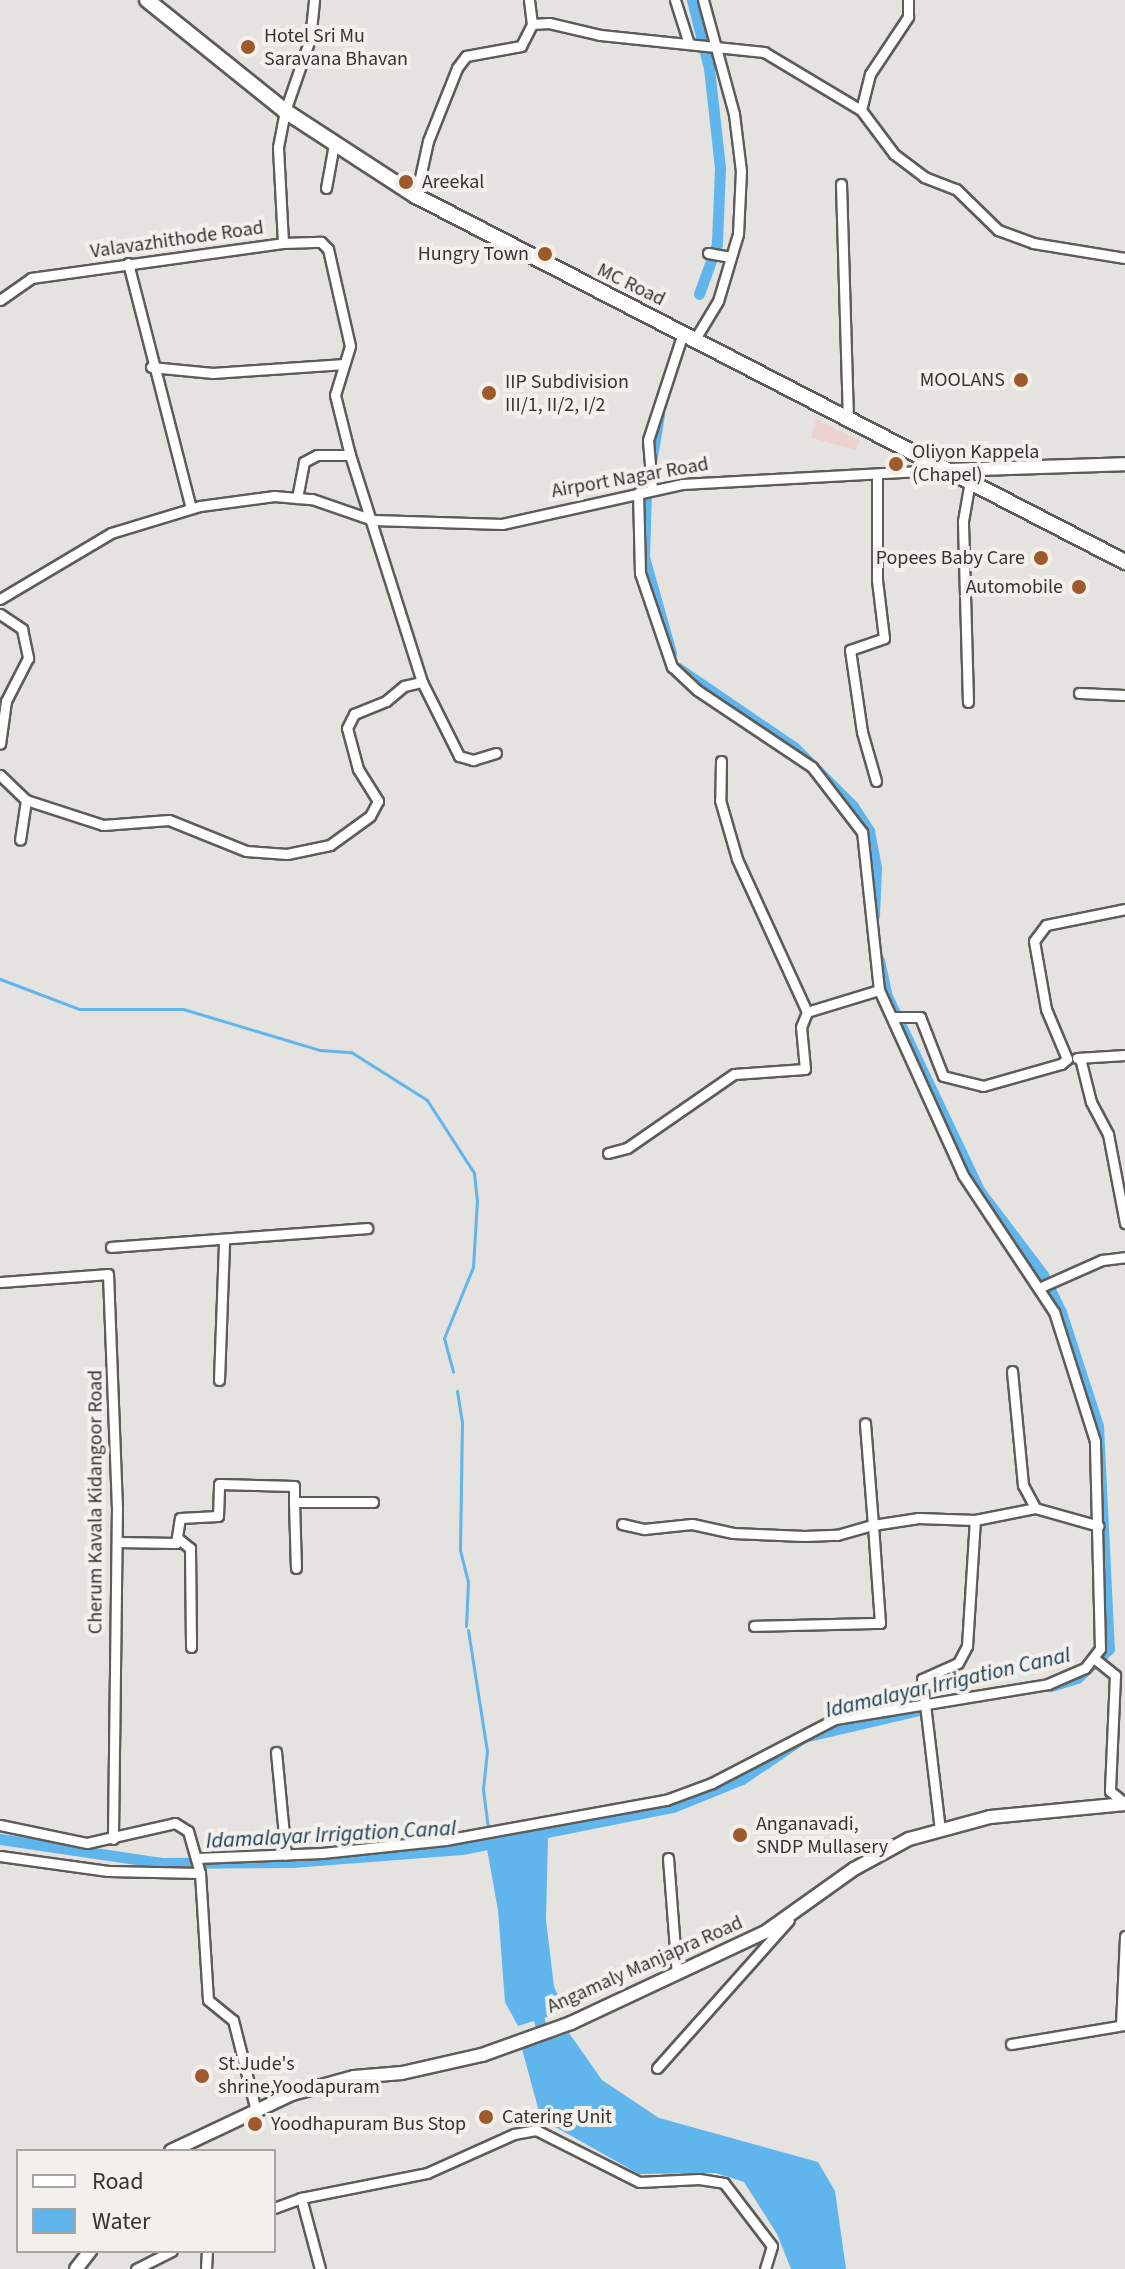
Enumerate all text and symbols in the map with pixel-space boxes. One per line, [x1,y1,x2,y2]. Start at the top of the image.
place label: Hotel Sri Mu Saravana Bhavan [264,24,408,71]
marker: Hotel Sri Mu Saravana Bhavan [239,38,257,56]
place label: Areekal [422,170,484,194]
marker: Areekal [397,173,415,191]
street label: Valavazhithode Road [89,216,265,264]
place label: Hungry Town [418,242,529,266]
marker: Hungry Town [536,245,554,263]
street label: MC Road [593,258,669,312]
place label: MOOLANS [920,368,1005,392]
place label: IIP Subdivision III/1, II/2, I/2 [505,370,629,417]
marker: MOOLANS [1012,371,1030,389]
marker: IIP Subdivision III/1, II/2, I/2 [480,384,498,402]
place label: Oliyon Kappela (Chapel) [912,440,1039,487]
street label: Airport Nagar Road [550,452,710,504]
marker: Oliyon Kappela (Chapel) [887,455,905,473]
place label: Popees Baby Care [876,546,1025,570]
marker: Popees Baby Care [1032,549,1050,567]
place label: Automobile [966,575,1063,599]
marker: Automobile [1070,578,1088,596]
street label: Cherum Kavala Kidangoor Road [84,1370,108,1634]
water label: Idamalayar Irrigation Canal [823,1642,1073,1724]
place label: Anganavadi, SNDP Mullasery [756,1812,888,1859]
water label: Idamalayar Irrigation Canal [205,1815,457,1855]
marker: Anganavadi, SNDP Mullasery [731,1826,749,1844]
street label: Angamaly Manjapra Road [543,1911,747,2019]
place label: St.Jude's shrine,Yoodapuram [218,2052,380,2099]
marker: St.Jude's shrine,Yoodapuram [193,2067,211,2085]
place label: Catering Unit [502,2105,612,2129]
marker: Catering Unit [477,2108,495,2126]
place label: Yoodhapuram Bus Stop [271,2112,466,2136]
marker: Yoodhapuram Bus Stop [246,2115,264,2133]
legend [16,2149,276,2253]
text: Road [92,2164,144,2199]
text: Water [92,2204,150,2239]

